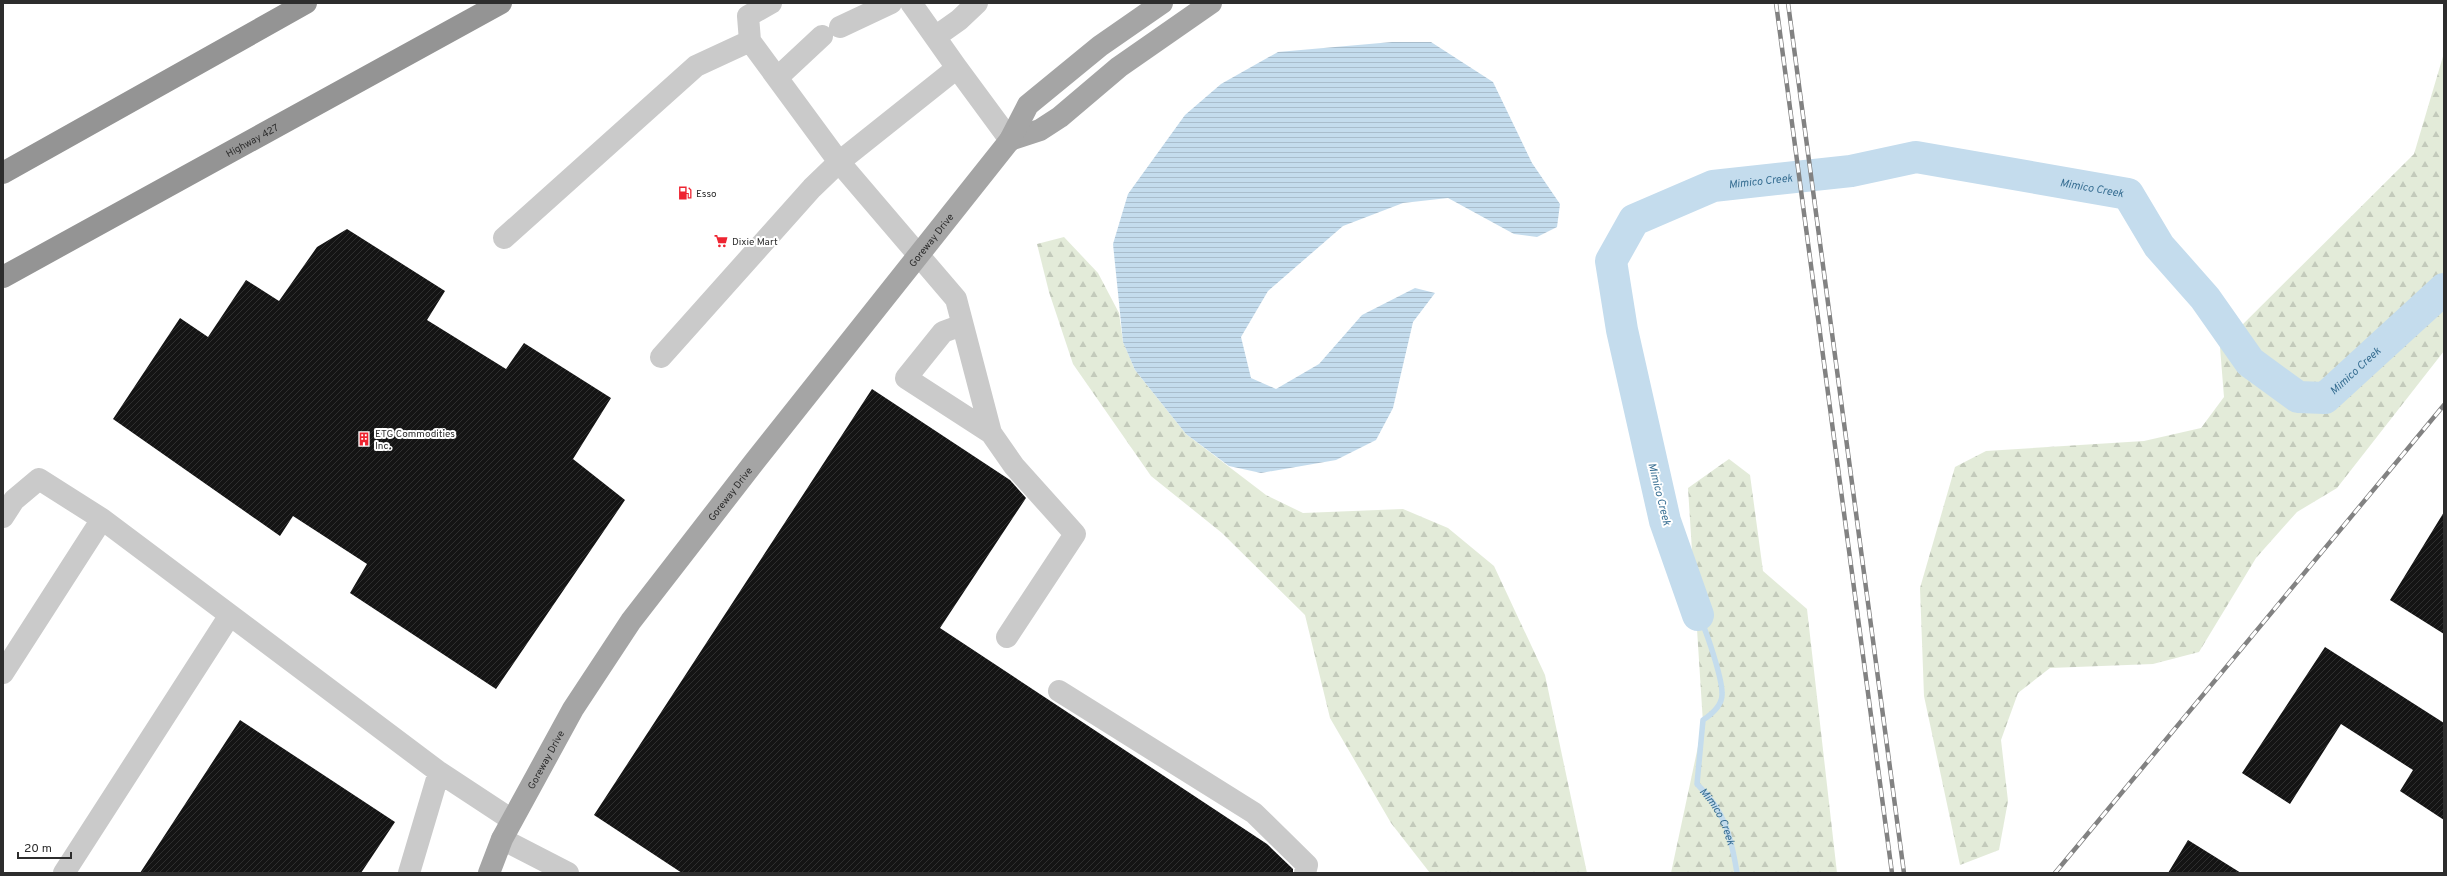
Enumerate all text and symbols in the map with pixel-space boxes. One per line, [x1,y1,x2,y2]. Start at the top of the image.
street label: Highway 427 [224,122,281,161]
water label: Mimico Creek [1728,171,1794,192]
water label: Mimico Creek [2059,176,2125,201]
fuel station icon: Esso [677,185,693,201]
place label: Esso [696,188,717,201]
street label: Goreway Drive [907,211,957,270]
supermarket icon: Dixie Mart [713,233,729,249]
place label: Dixie Mart [732,236,778,249]
water label: Mimico Creek [2327,344,2384,398]
place label: ETG Commodities Inc. [375,428,455,453]
building icon: ETG Commodities Inc. [356,431,372,447]
water label: Mimico Creek [1644,461,1674,527]
street label: Goreway Drive [706,465,756,524]
street label: Goreway Drive [525,729,568,792]
water label: Mimico Creek [1696,785,1738,847]
scale bar [18,834,71,860]
text: 20 m [24,841,52,857]

